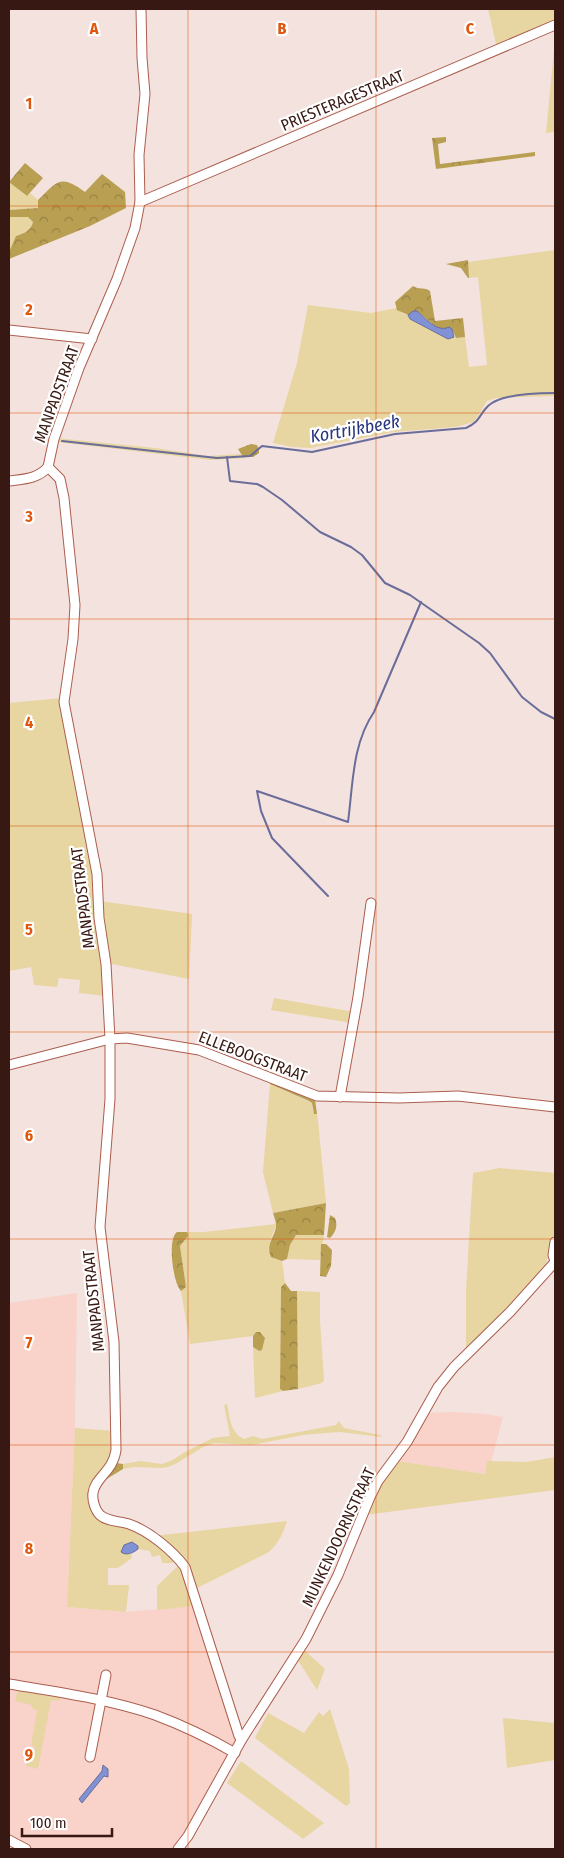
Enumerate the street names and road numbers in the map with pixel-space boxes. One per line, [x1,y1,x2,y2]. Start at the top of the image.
street label: PRIESTERAGESTRAAT [278,66,407,135]
street label: MANPADSTRAAT [30,343,83,445]
street label: MANPADSTRAAT [67,846,98,950]
street label: ELLEBOOGSTRAAT [196,1027,310,1086]
street label: MANPADSTRAAT [79,1249,108,1353]
street label: MUNKENDOORNSTRAAT [298,1464,379,1610]

